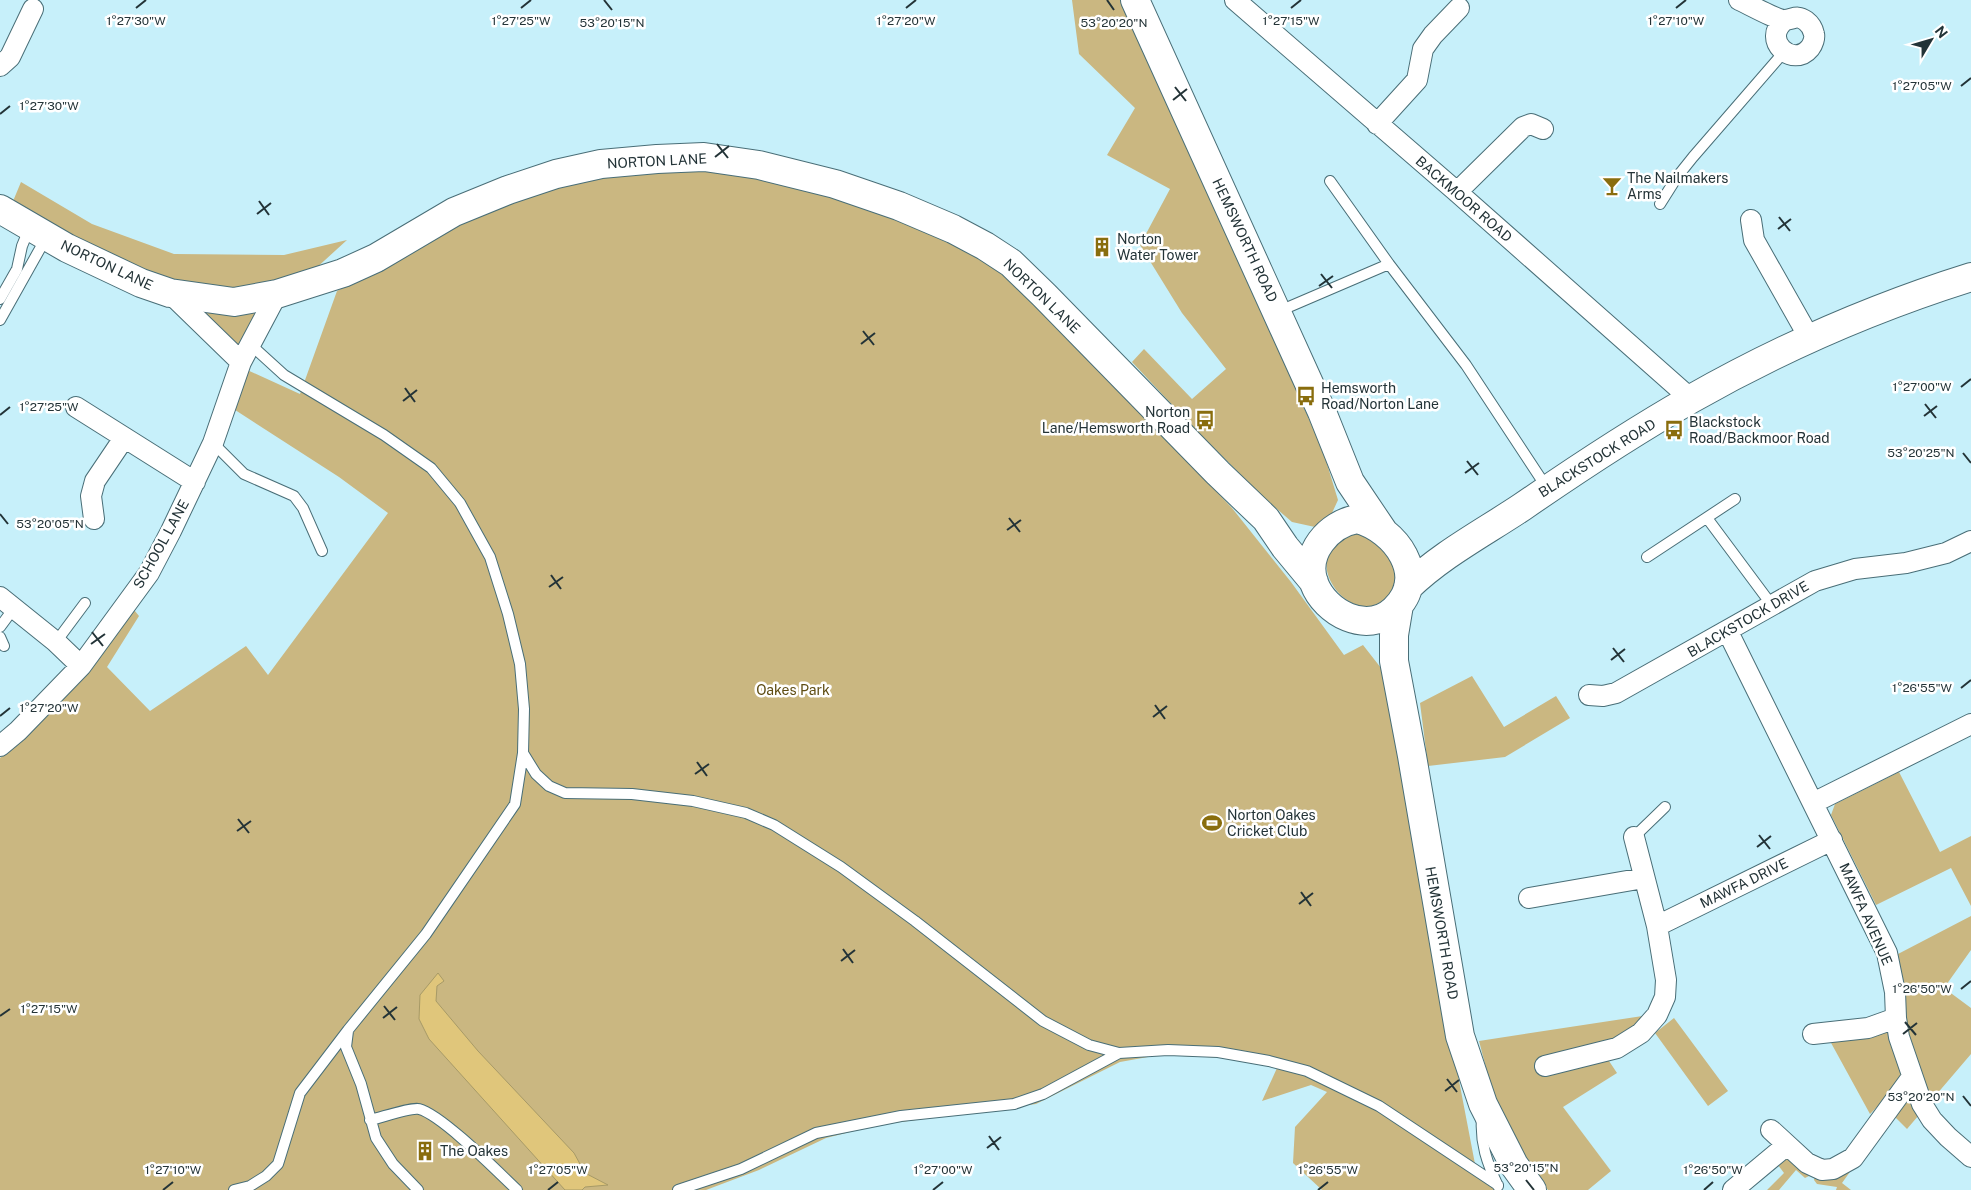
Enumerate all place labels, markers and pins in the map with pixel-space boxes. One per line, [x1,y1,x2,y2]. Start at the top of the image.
place label: The Nailmakers Arms [1627,170,1728,202]
bar icon: The Nailmakers Arms [1601,175,1623,197]
place label: Norton Water Tower [1117,231,1199,263]
building icon: Norton Water Tower [1091,236,1113,258]
place label: Hemsworth Road/Norton Lane [1321,380,1439,412]
bus stop icon: Hemsworth Road/Norton Lane [1295,385,1317,407]
place label: Norton Lane/Hemsworth Road [1042,404,1190,436]
bus stop icon: Norton Lane/Hemsworth Road [1194,409,1216,431]
place label: Blackstock Road/Backmoor Road [1689,414,1830,446]
bus stop icon: Blackstock Road/Backmoor Road [1663,419,1685,441]
place label: Norton Oakes Cricket Club [1227,807,1316,839]
sports icon: Norton Oakes Cricket Club [1201,812,1223,834]
building icon: The Oakes [414,1140,436,1162]
place label: The Oakes [440,1143,508,1159]

